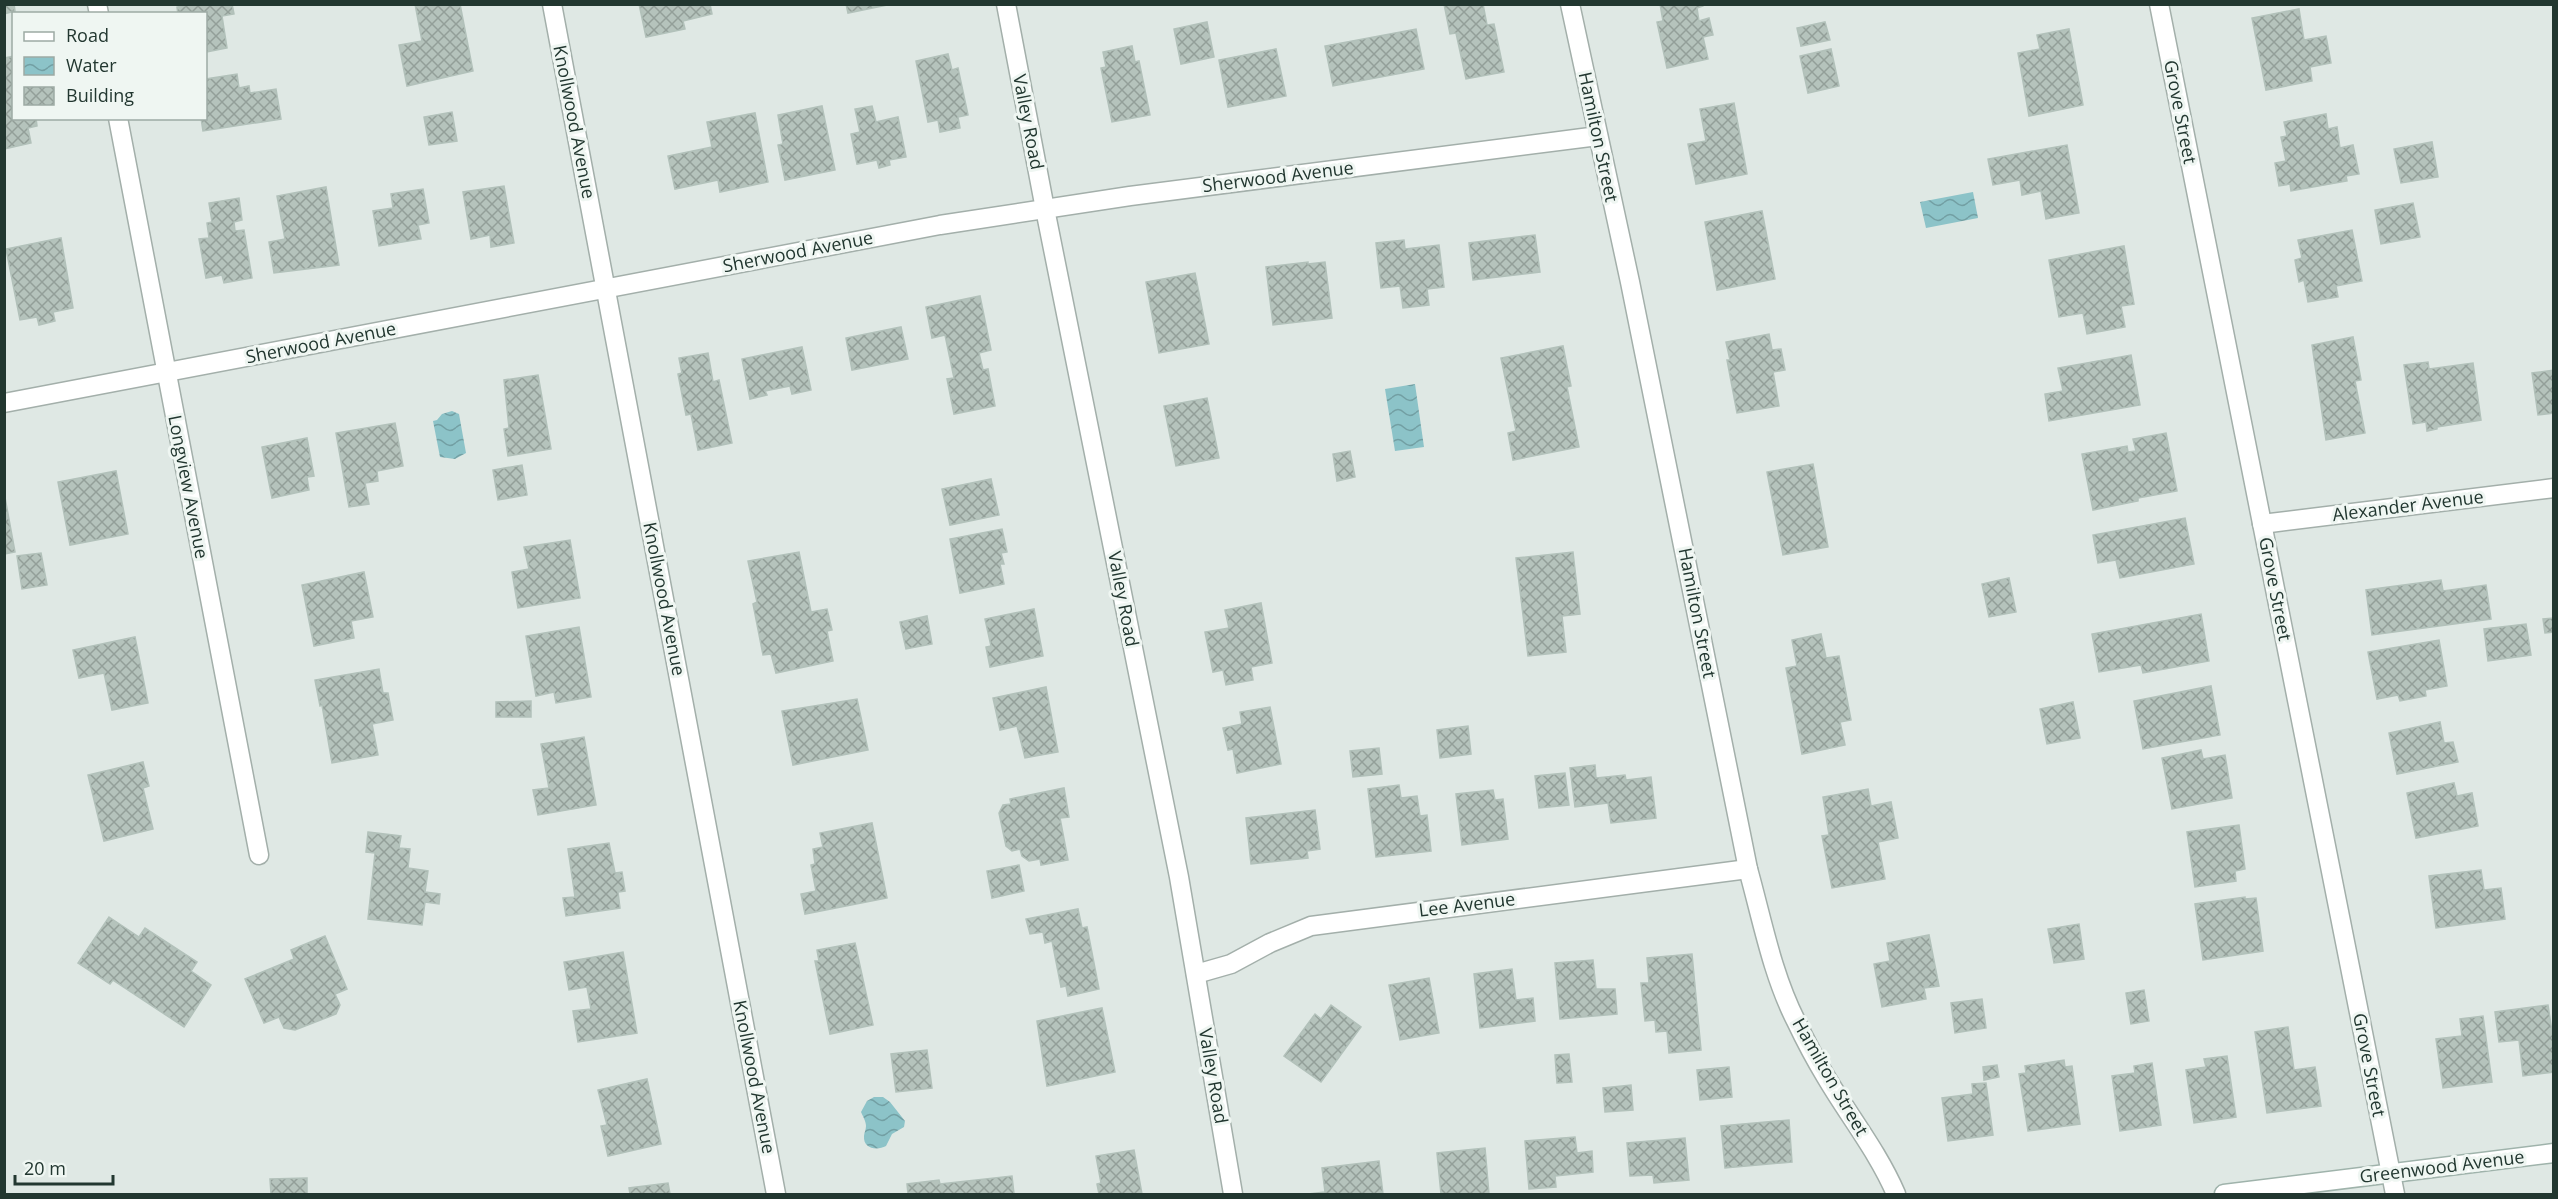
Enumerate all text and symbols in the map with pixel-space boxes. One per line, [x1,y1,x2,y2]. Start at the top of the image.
legend [12,12,207,120]
text: Road [66,23,109,47]
street label: Knollwood Avenue [548,43,602,201]
text: Water [66,53,117,77]
street label: Grove Street [2159,58,2203,166]
street label: Hamilton Street [1573,70,1624,204]
street label: Valley Road [1008,72,1050,172]
text: Building [66,83,134,107]
street label: Sherwood Avenue [1201,155,1355,197]
street label: Sherwood Avenue [721,225,875,277]
street label: Sherwood Avenue [244,316,398,368]
street label: Longview Avenue [163,413,215,561]
street label: Alexander Avenue [2331,484,2485,526]
street label: Knollwood Avenue [638,520,692,678]
street label: Grove Street [2254,535,2298,643]
street label: Hamilton Street [1674,546,1722,680]
street label: Valley Road [1103,549,1145,649]
street label: Lee Avenue [1417,886,1516,922]
street label: Knollwood Avenue [728,998,782,1156]
street label: Grove Street [2348,1011,2392,1119]
street label: Hamilton Street [1787,1013,1874,1140]
street label: Valley Road [1194,1026,1234,1125]
street label: Greenwood Avenue [2358,1144,2526,1188]
scale bar [15,1148,112,1186]
text: 20 m [24,1156,66,1180]

